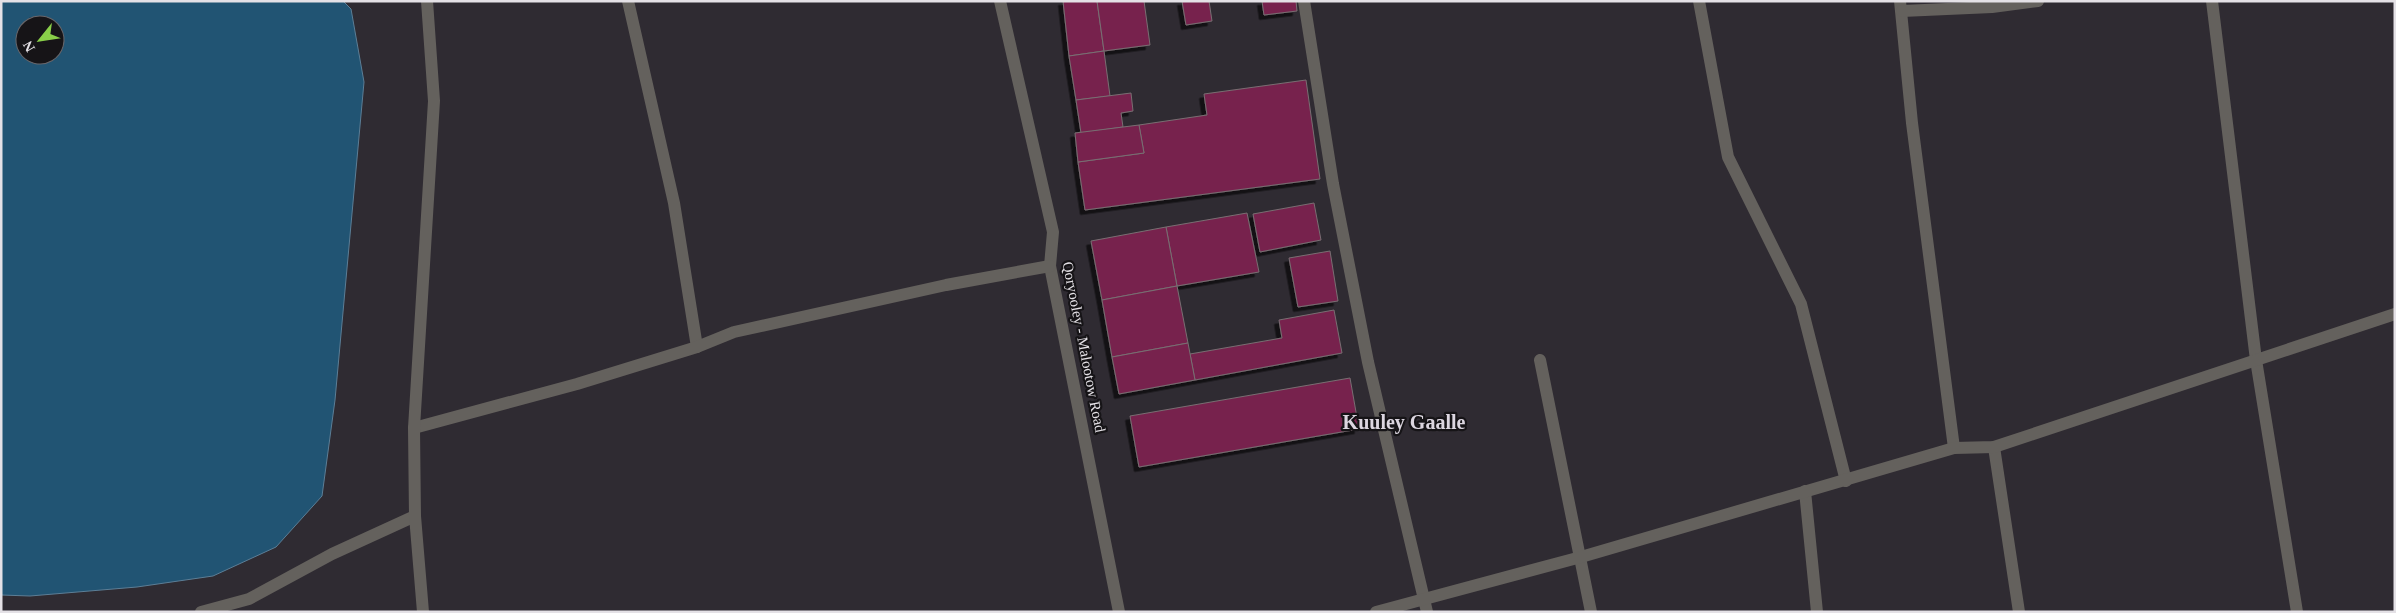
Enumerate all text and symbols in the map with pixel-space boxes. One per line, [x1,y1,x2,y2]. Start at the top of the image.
north arrow [15,15,65,65]
text: N [20,38,38,54]
street label: Qoryooley - Malootow Road [1060,260,1109,434]
district label: Kuuley Gaalle [1343,411,1466,434]

